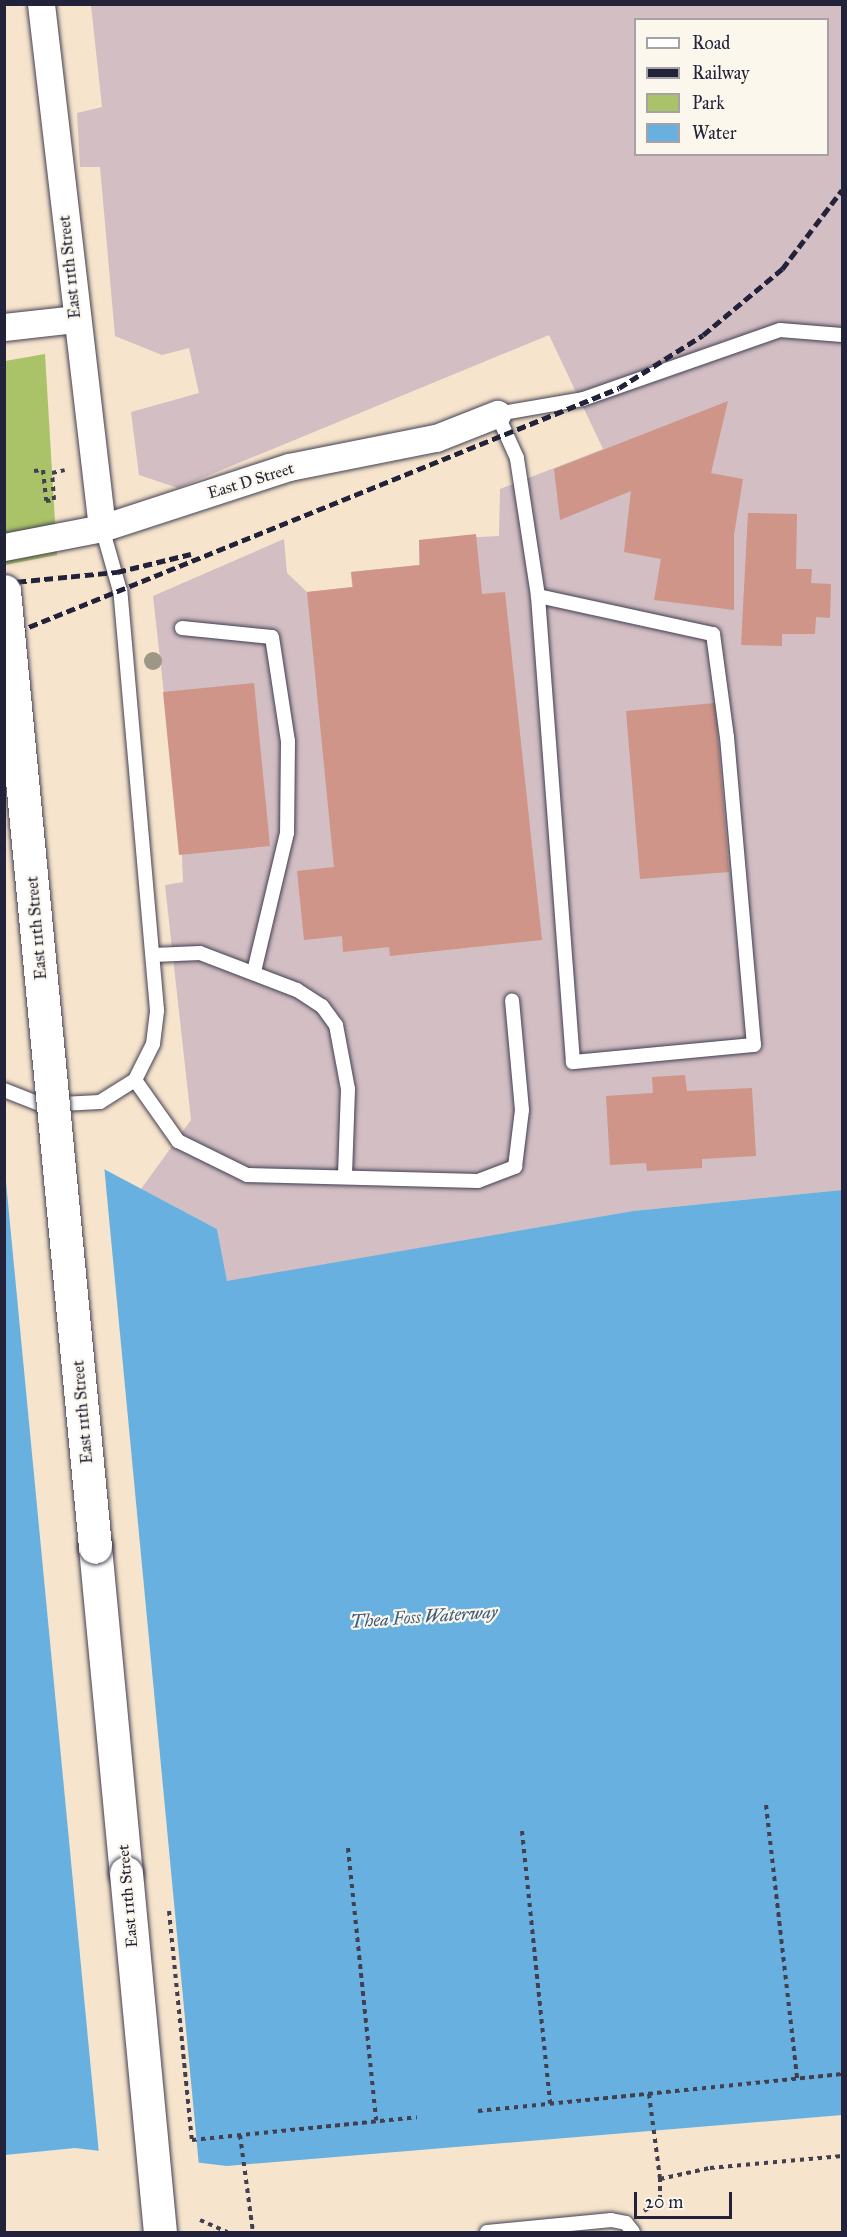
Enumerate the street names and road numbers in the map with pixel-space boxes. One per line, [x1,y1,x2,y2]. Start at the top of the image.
street label: East 11th Street [55,215,85,319]
street label: East D Street [206,459,296,503]
street label: East 11th Street [23,876,51,980]
street label: East 11th Street [69,1360,97,1464]
street label: East 11th Street [114,1844,142,1948]

